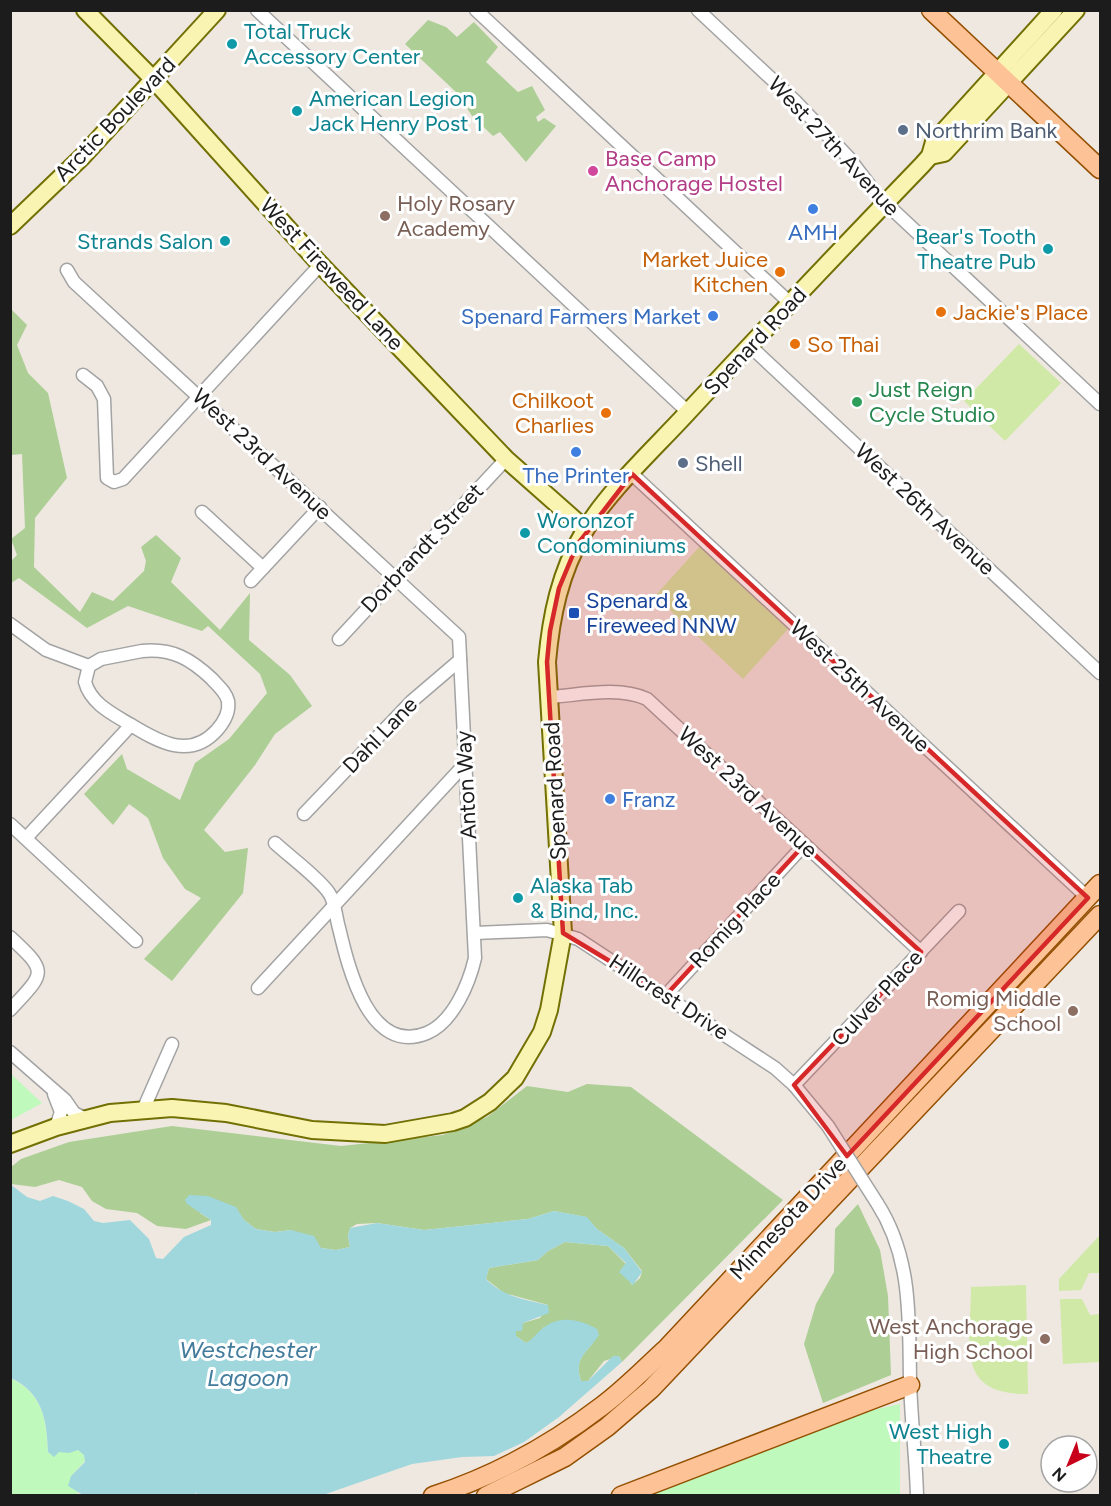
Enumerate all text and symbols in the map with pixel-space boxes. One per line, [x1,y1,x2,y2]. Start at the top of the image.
place label: Total Truck Accessory Center [244,18,421,70]
marker: Total Truck Accessory Center [225,37,239,51]
street label: Arctic Boulevard [49,51,181,187]
street label: West 27th Avenue [762,71,906,221]
place label: American Legion Jack Henry Post 1 [309,85,483,137]
marker: American Legion Jack Henry Post 1 [290,104,304,118]
place label: Northrim Bank [915,117,1057,144]
marker: Northrim Bank [896,123,910,137]
place label: Base Camp Anchorage Hostel [605,145,783,197]
marker: Base Camp Anchorage Hostel [586,164,600,178]
place label: Holy Rosary Academy [397,190,516,242]
street label: West Fireweed Lane [254,192,410,356]
marker: AMH [806,202,820,216]
marker: Holy Rosary Academy [378,209,392,223]
place label: AMH [788,219,838,246]
place label: Bear's Tooth Theatre Pub [915,223,1036,275]
place label: Strands Salon [77,228,213,255]
marker: Strands Salon [218,234,232,248]
marker: Bear's Tooth Theatre Pub [1041,242,1055,256]
place label: Market Juice Kitchen [642,246,768,298]
marker: Market Juice Kitchen [773,265,787,279]
street label: Spenard Road [698,281,812,401]
place label: Jackie's Place [953,299,1088,326]
place label: Spenard Farmers Market [461,303,701,330]
marker: Jackie's Place [934,305,948,319]
marker: Spenard Farmers Market [706,309,720,323]
place label: So Thai [807,331,879,358]
marker: So Thai [788,337,802,351]
place label: Just Reign Cycle Studio [869,376,995,428]
street label: West 23rd Avenue [187,383,337,525]
place label: Chilkoot Charlies [512,387,594,439]
marker: Just Reign Cycle Studio [850,395,864,409]
marker: Chilkoot Charlies [599,406,613,420]
street label: West 26th Avenue [849,437,1001,581]
marker: The Printer [569,445,583,459]
place label: Shell [695,450,742,477]
marker: Shell [676,456,690,470]
place label: The Printer [522,462,630,489]
street label: Dorbrandt Street [355,478,489,618]
place label: Woronzof Condominiums [537,507,686,559]
marker: Woronzof Condominiums [518,526,532,540]
place label: Spenard & Fireweed NNW [586,587,737,639]
marker: Spenard & Fireweed NNW [567,606,581,620]
street label: West 25th Avenue [784,614,936,758]
street label: Dahl Lane [337,691,423,779]
street label: Spenard Road [538,721,572,861]
street label: West 23rd Avenue [673,721,823,863]
street label: Anton Way [450,730,482,840]
place label: Franz [622,786,675,813]
marker: Franz [603,792,617,806]
street label: Romig Place [684,866,786,974]
place label: Alaska Tab & Bind, Inc. [530,872,638,924]
marker: Alaska Tab & Bind, Inc. [511,891,525,905]
street label: Culver Place [826,944,928,1052]
street label: Hillcrest Drive [604,948,734,1046]
place label: Romig Middle School [926,985,1061,1037]
marker: Romig Middle School [1066,1004,1080,1018]
street label: Minnesota Drive [724,1151,852,1285]
place label: West Anchorage High School [869,1313,1033,1365]
marker: West Anchorage High School [1038,1332,1052,1346]
water label: Westchester Lagoon [179,1335,317,1392]
place label: West High Theatre [889,1418,992,1470]
north arrow [1039,1434,1099,1494]
marker: West High Theatre [997,1437,1011,1451]
text: N [1048,1463,1070,1486]

